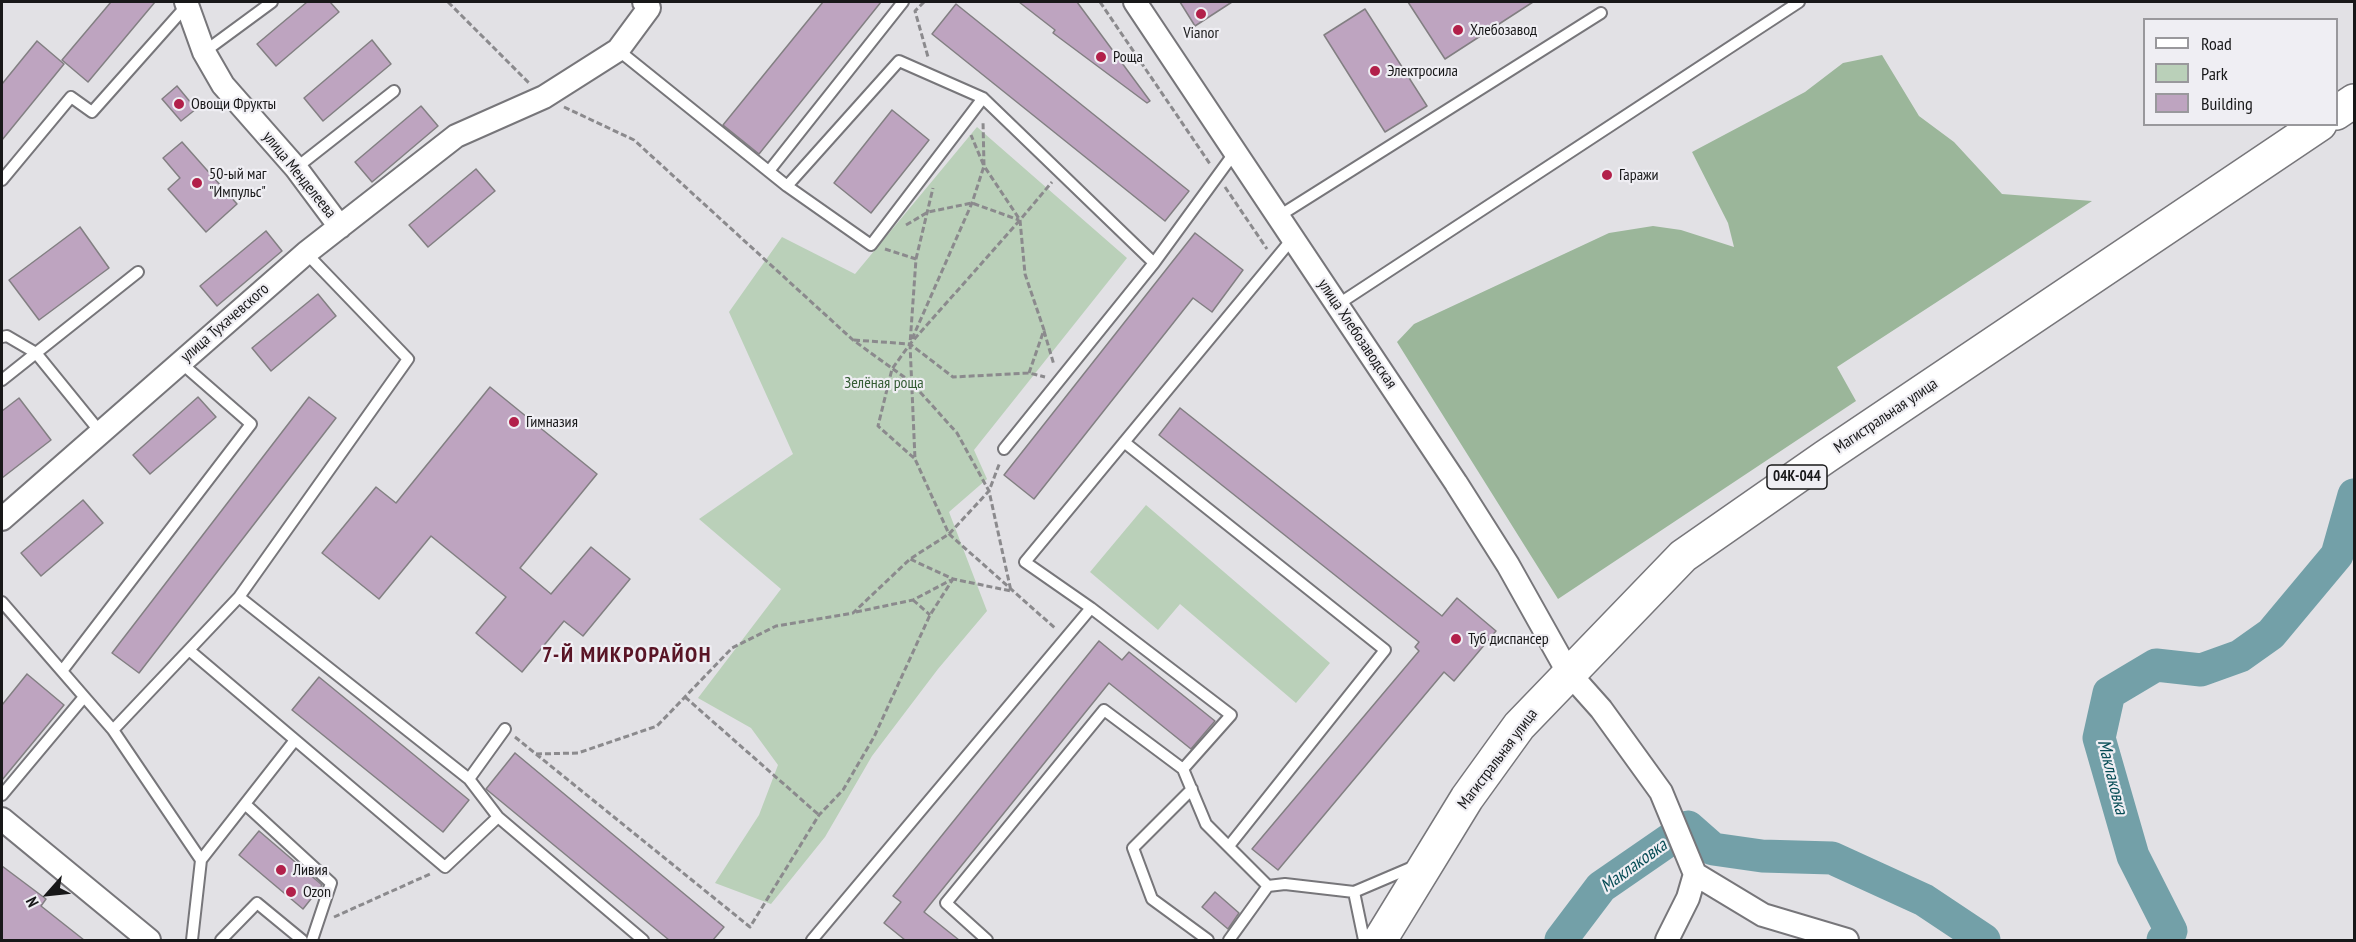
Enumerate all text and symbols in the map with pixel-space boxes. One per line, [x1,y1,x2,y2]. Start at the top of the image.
marker: Vianor [1194,7,1208,21]
legend [2143,18,2338,126]
place label: Хлебозавод [1470,20,1537,40]
place label: Vianor [1183,23,1219,43]
marker: Хлебозавод [1451,23,1465,37]
text: Road [2201,32,2232,55]
place label: Роща [1113,47,1143,67]
marker: Роща [1094,50,1108,64]
place label: Электросила [1387,61,1458,81]
text: Park [2201,62,2228,85]
marker: Электросила [1368,64,1382,78]
text: Building [2201,92,2253,115]
place label: Овощи Фрукты [191,94,276,114]
marker: Овощи Фрукты [172,97,186,111]
street label: улица Менделеева [258,128,340,222]
place label: 50-ый маг "Импульс" [209,164,267,202]
place label: Гаражи [1619,165,1659,185]
marker: Гаражи [1600,168,1614,182]
marker: 50-ый маг "Импульс" [190,176,204,190]
street label: улица Хлебозаводская [1313,276,1401,392]
street label: улица Тухачевского [177,280,273,366]
park label: Зелёная роща [844,373,924,393]
street label: Магистральная улица [1831,374,1941,458]
place label: Гимназия [526,412,578,432]
marker: Гимназия [507,415,521,429]
road number: 04К-044 [1767,465,1827,489]
place label: Туб диспансер [1468,629,1549,649]
marker: Туб диспансер [1449,632,1463,646]
district label: 7-Й МИКРОРАЙОН [542,643,712,669]
street label: Магистральная улица [1454,705,1542,813]
water label: Маклаковка [2092,737,2132,817]
water label: Маклаковка [1597,835,1671,897]
place label: Ливия [293,860,328,880]
marker: Ливия [274,863,288,877]
north arrow [18,864,78,924]
place label: Ozon [303,882,331,902]
marker: Ozon [284,885,298,899]
text: N [21,894,43,911]

